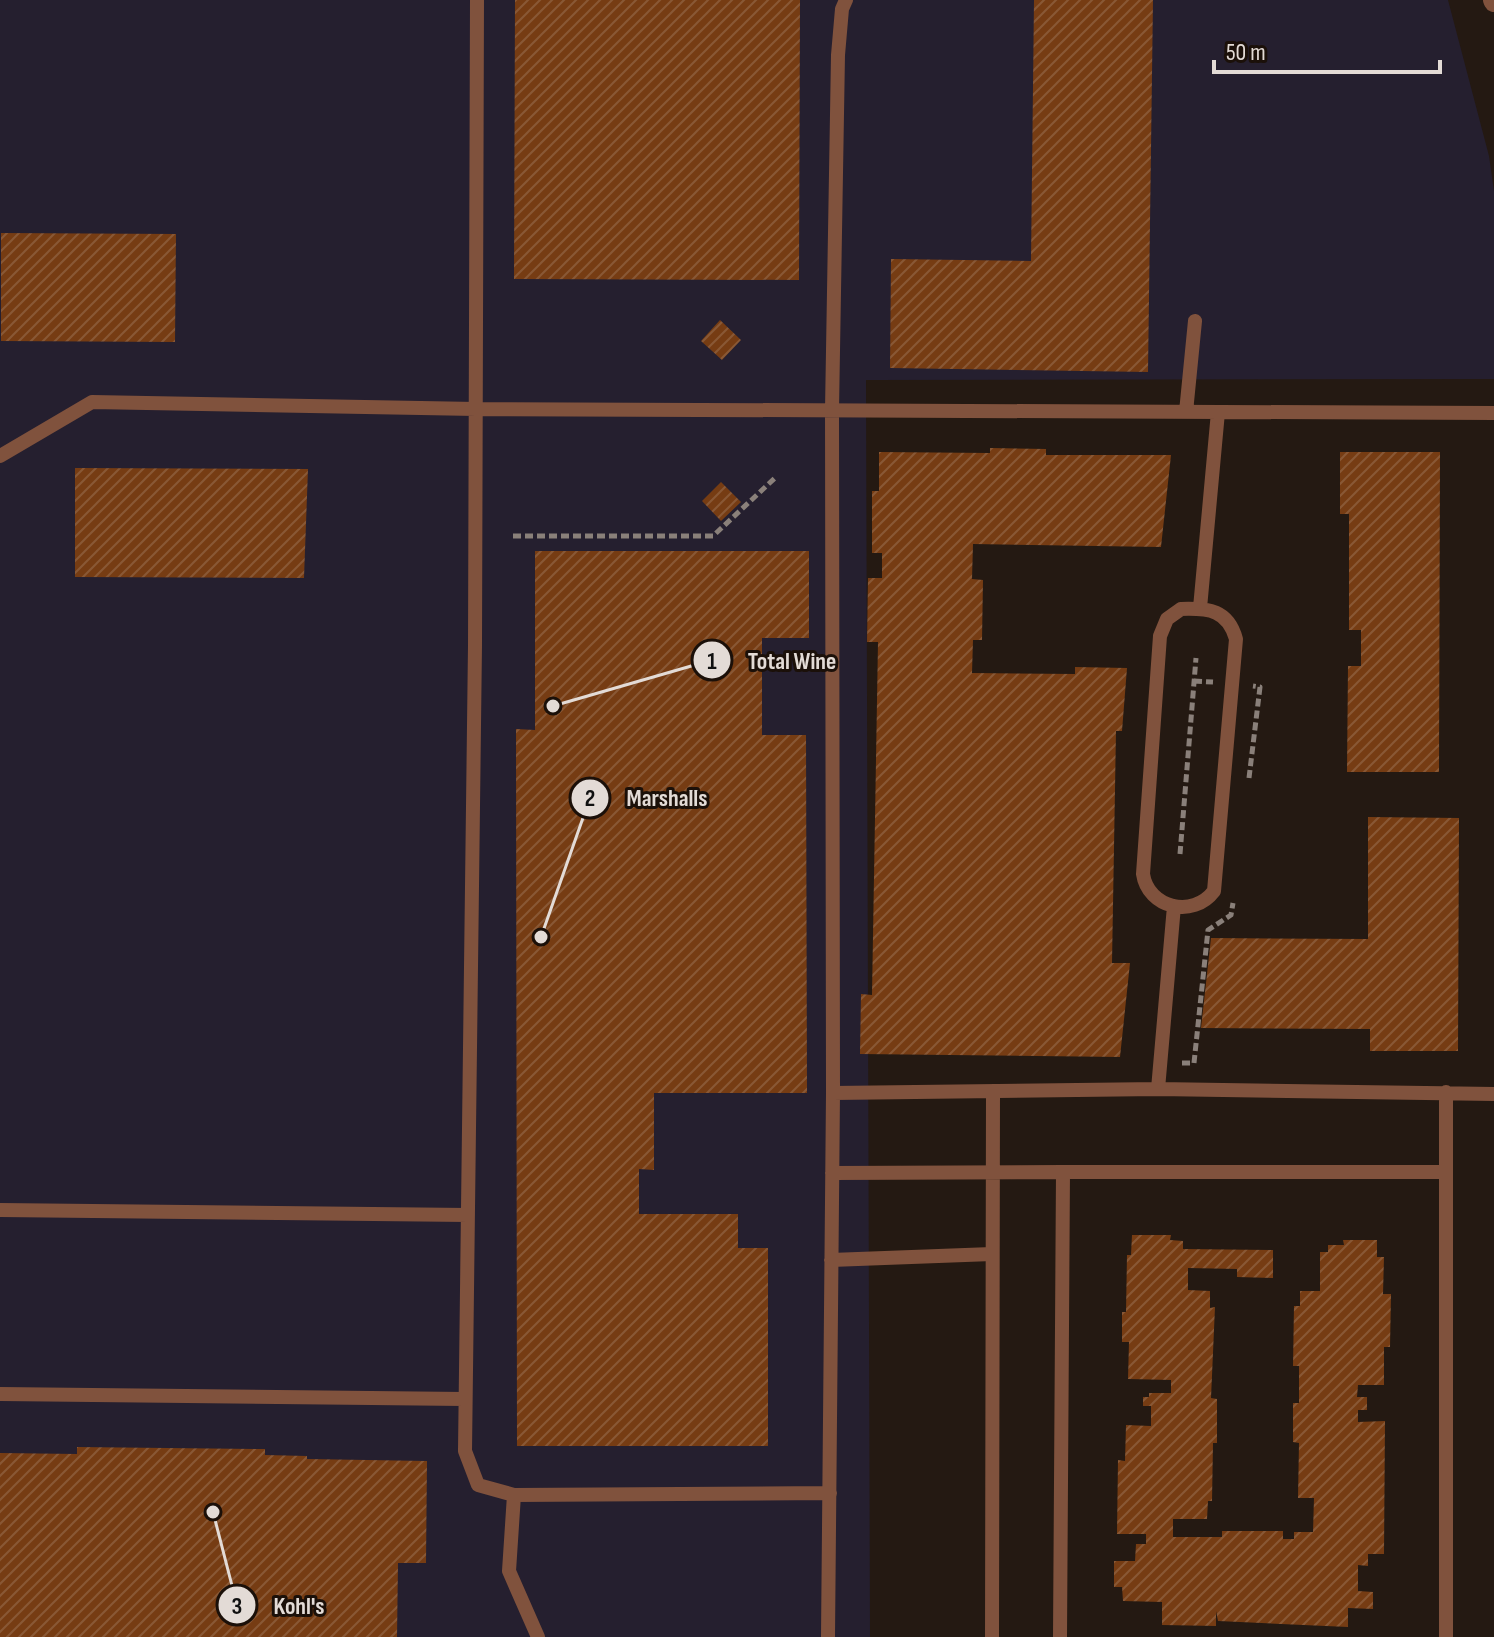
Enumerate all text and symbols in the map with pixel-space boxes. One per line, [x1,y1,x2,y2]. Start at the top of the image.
scale bar [1214,24,1440,74]
text: 50 m [1226,38,1266,67]
callout: Total Wine [692,636,853,684]
text: 1 [707,647,717,676]
text: Total Wine [748,647,836,676]
callout: Marshalls [570,774,723,822]
text: 2 [585,784,595,813]
text: Marshalls [627,784,707,813]
callout: Kohl's [217,1581,340,1629]
text: 3 [232,1592,242,1621]
text: Kohl's [274,1592,324,1621]

